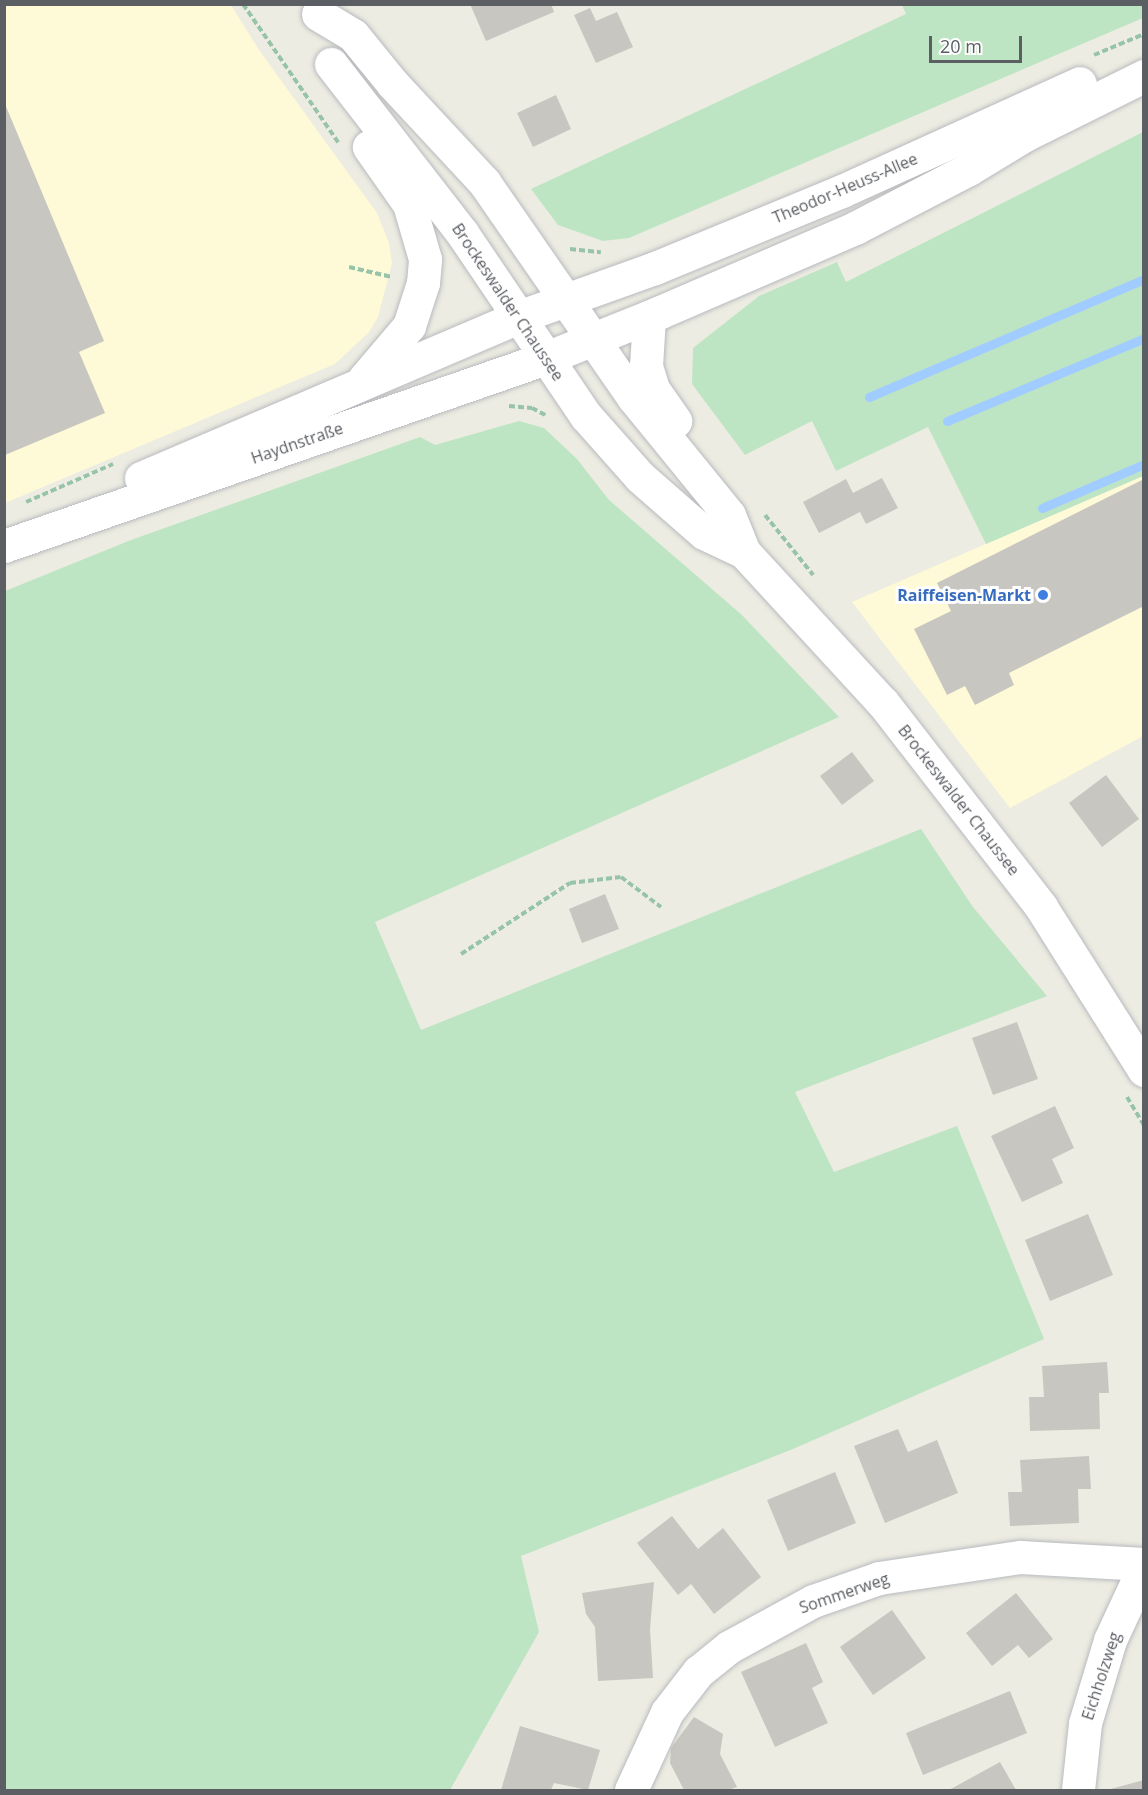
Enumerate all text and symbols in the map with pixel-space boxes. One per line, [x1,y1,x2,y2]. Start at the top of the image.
scale bar [932,24,1025,62]
text: 20 m [940,34,982,58]
street label: Theodor-Heuss-Allee [770,149,920,227]
street label: Brockeswalder Chaussee [448,220,568,384]
street label: Haydnstraße [248,418,346,468]
place label: Raiffeisen-Markt [897,585,1031,605]
marker: Raiffeisen-Markt [1036,588,1050,602]
street label: Brockeswalder Chaussee [894,721,1024,879]
street label: Sommerweg [797,1569,891,1617]
street label: Eichholzweg [1078,1630,1124,1722]

